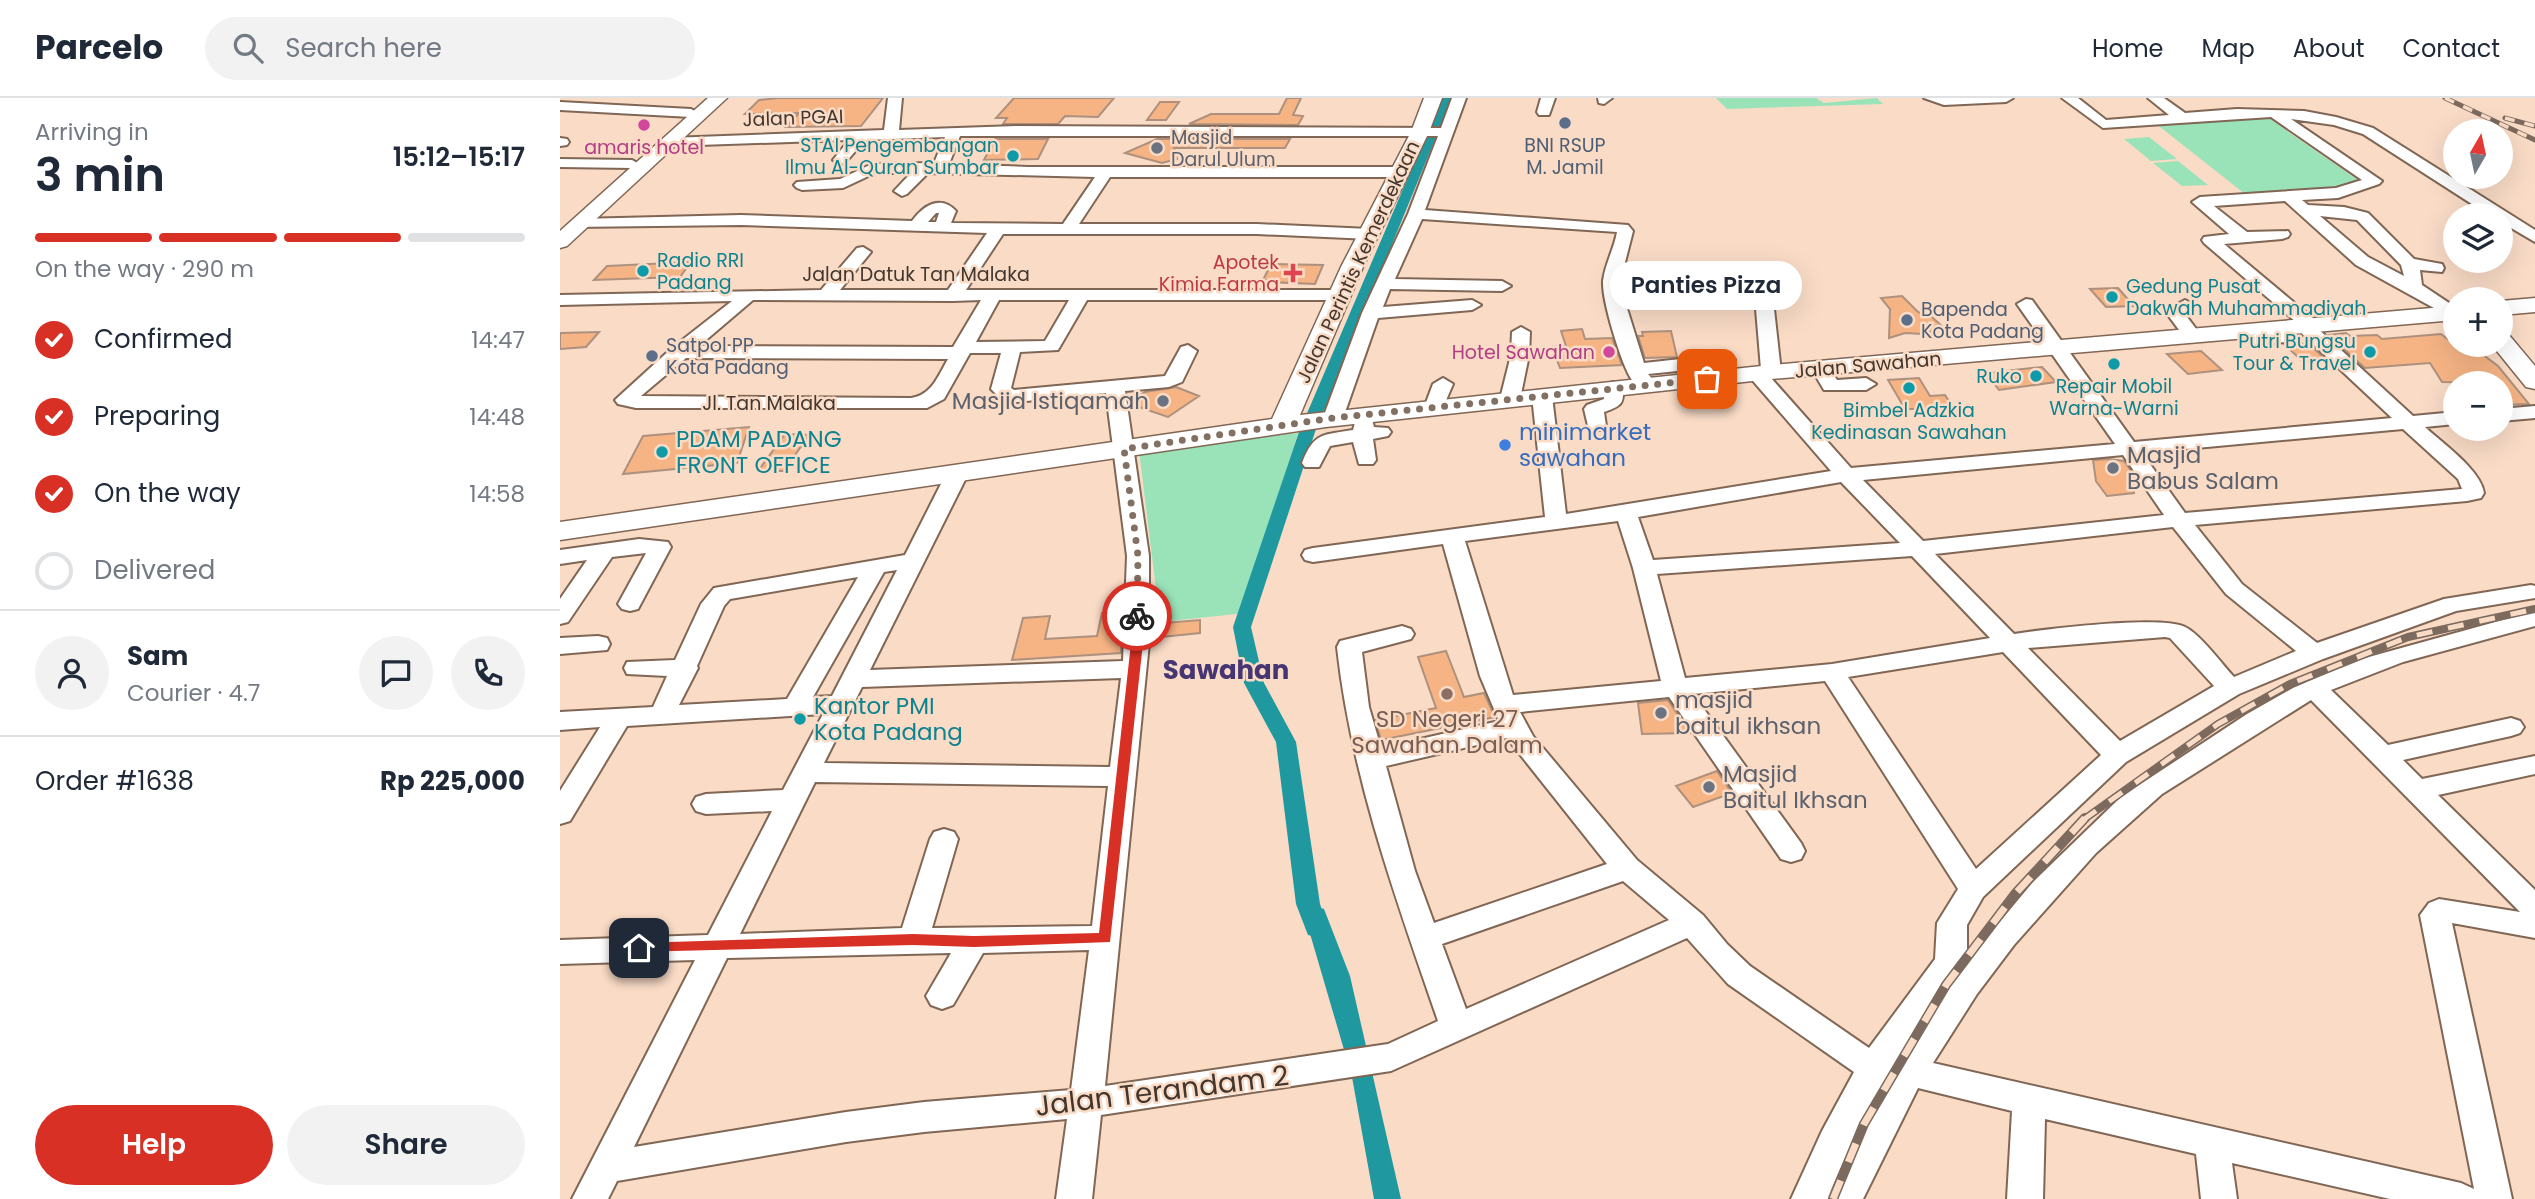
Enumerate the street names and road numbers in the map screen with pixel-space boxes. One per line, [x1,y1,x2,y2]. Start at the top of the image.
street label: Jalan PGAI [742,103,844,133]
street label: Jalan Perintis Kemerdekaan [1290,136,1426,388]
street label: Jalan Datuk Tan Malaka [802,261,1030,288]
street label: Jalan Sawahan [1793,345,1943,385]
street label: Jl. Tan Malaka [702,390,836,417]
street label: Jalan Terandam 2 [1033,1056,1291,1126]

